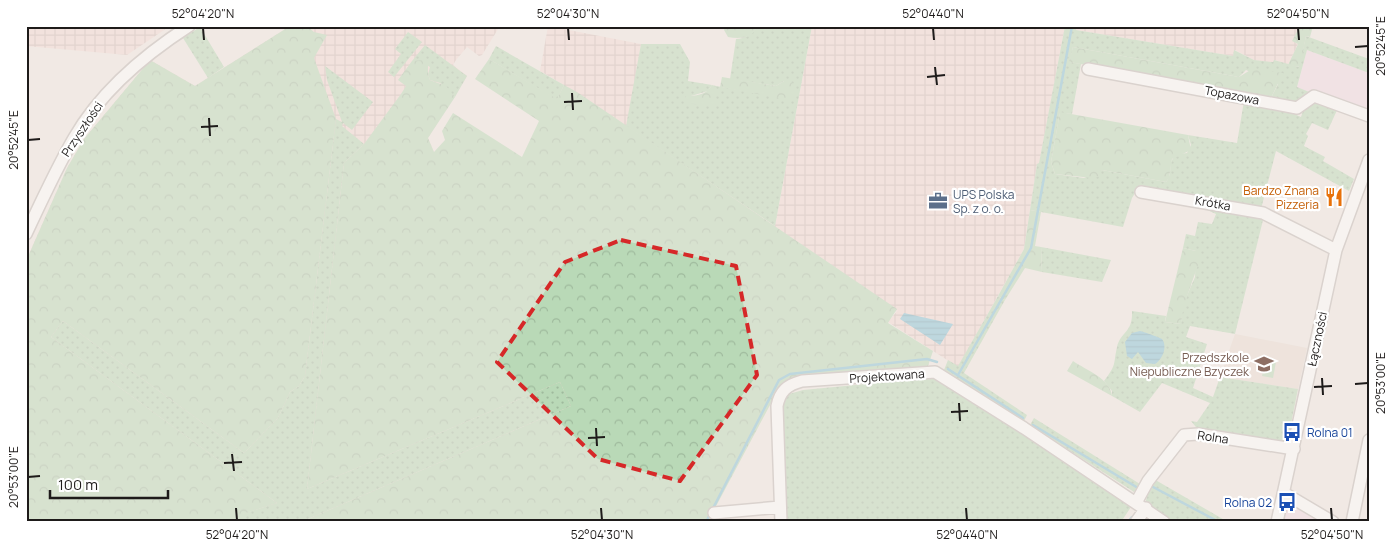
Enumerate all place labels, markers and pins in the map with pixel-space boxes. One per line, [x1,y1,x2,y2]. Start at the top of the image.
place label: Bardzo Znana Pizzeria [1243,182,1319,213]
place label: UPS Polska Sp. z o. o. [953,186,1015,217]
restaurant icon: Bardzo Znana Pizzeria [1323,186,1345,208]
office icon: UPS Polska Sp. z o. o. [927,190,949,212]
place label: Przedszkole Niepubliczne Bzyczek [1130,349,1250,380]
school or university icon: Przedszkole Niepubliczne Bzyczek [1253,353,1275,375]
bus stop icon: Rolna 01 [1281,421,1303,443]
place label: Rolna 01 [1307,424,1353,441]
bus stop icon: Rolna 02 [1276,491,1298,513]
place label: Rolna 02 [1224,494,1272,511]

